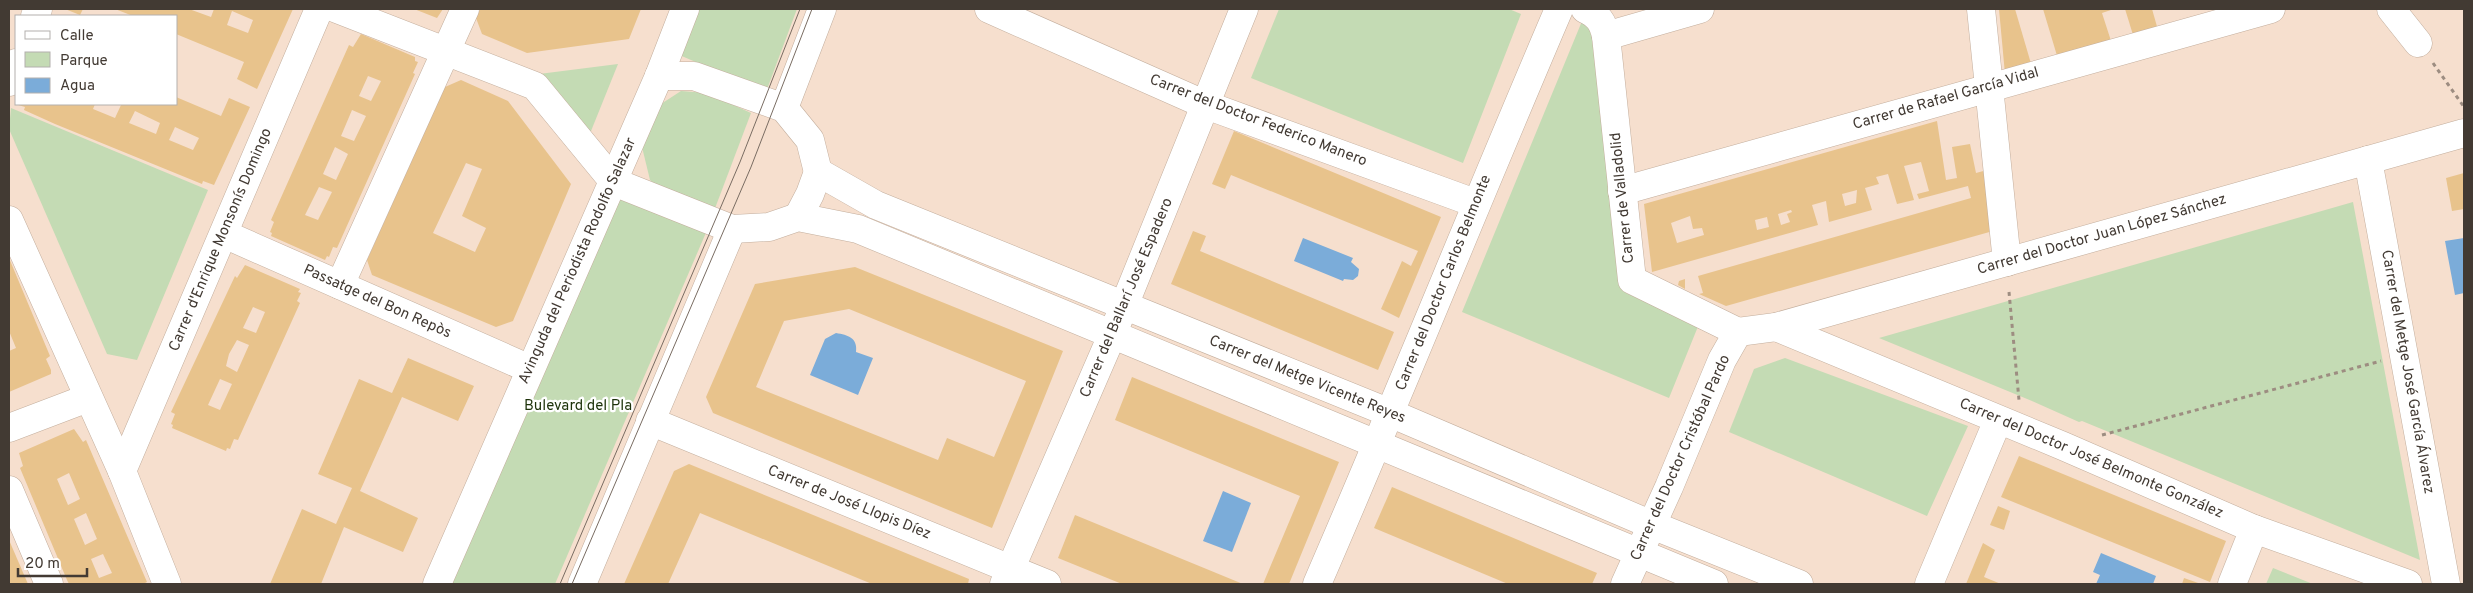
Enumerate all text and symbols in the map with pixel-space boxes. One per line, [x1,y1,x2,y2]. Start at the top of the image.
legend [15,15,178,105]
text: Calle [60,27,94,46]
text: Parque [60,52,108,71]
street label: Carrer de Rafael García Vidal [1851,63,2041,135]
street label: Carrer del Doctor Federico Manero [1147,71,1369,171]
text: Agua [60,77,95,96]
street label: Carrer d'Enrique Monsonís Domingo [165,125,277,355]
street label: Carrer de Valladolid [1607,132,1639,264]
street label: Avinguda del Periodista Rodolfo Salazar [515,135,641,387]
street label: Carrer del Doctor Carlos Belmonte [1392,172,1496,394]
street label: Carrer del Doctor Juan López Sánchez [1975,190,2229,280]
street label: Carrer del Ballarí José Espadero [1076,195,1178,401]
street label: Carrer del Metge José García Álvarez [2376,248,2439,495]
street label: Passatge del Bon Repòs [300,261,454,343]
street label: Carrer del Metge Vicente Reyes [1206,332,1408,428]
street label: Carrer del Doctor Cristóbal Pardo [1627,352,1735,564]
street label: Carrer del Doctor José Belmonte González [1956,395,2226,523]
park label: Bulevard del Pla [524,397,632,416]
street label: Carrer de José Llopis Díez [765,462,933,544]
scale bar [18,546,86,578]
text: 20 m [25,555,60,574]

